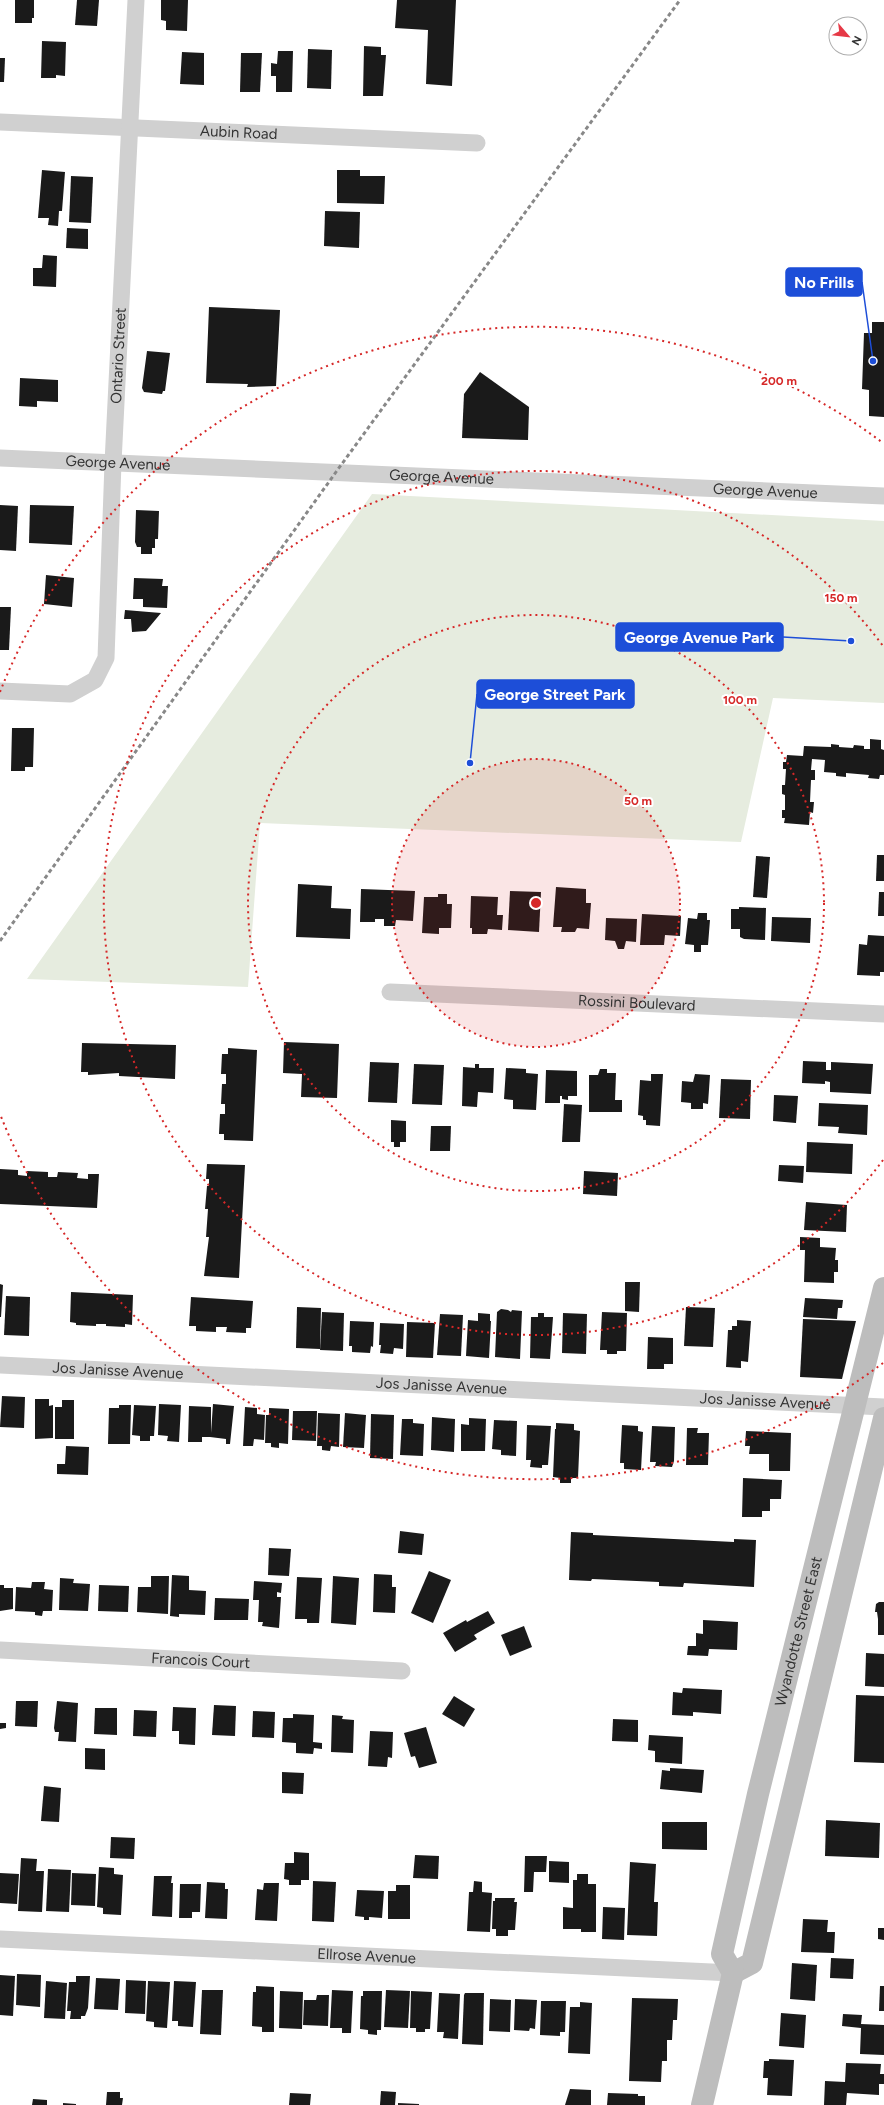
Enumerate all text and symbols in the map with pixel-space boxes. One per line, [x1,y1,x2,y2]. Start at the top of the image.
north arrow [828,16,868,56]
text: N [849,34,864,47]
street label: Aubin Road [200,122,278,143]
callout: No Frills [786,268,862,296]
text: No Frills [794,273,854,292]
street label: Ontario Street [107,307,130,404]
text: 200 m [761,374,797,388]
street label: George Avenue [65,452,171,474]
street label: George Avenue [389,466,494,488]
street label: George Avenue [713,480,818,502]
text: 150 m [824,591,858,605]
callout: George Avenue Park [616,623,783,651]
text: George Avenue Park [624,628,774,647]
callout: George Street Park [477,680,634,708]
text: George Street Park [484,685,626,704]
text: 100 m [723,693,757,707]
text: 50 m [624,794,652,808]
centre of rings [529,896,543,910]
street label: Rossini Boulevard [577,991,696,1015]
street label: Jos Janisse Avenue [52,1358,184,1383]
street label: Jos Janisse Avenue [376,1374,507,1398]
street label: Jos Janisse Avenue [699,1389,831,1413]
street label: Wyandotte Street East [771,1554,826,1708]
street label: Francois Court [151,1649,251,1672]
street label: Ellrose Avenue [317,1945,416,1967]

